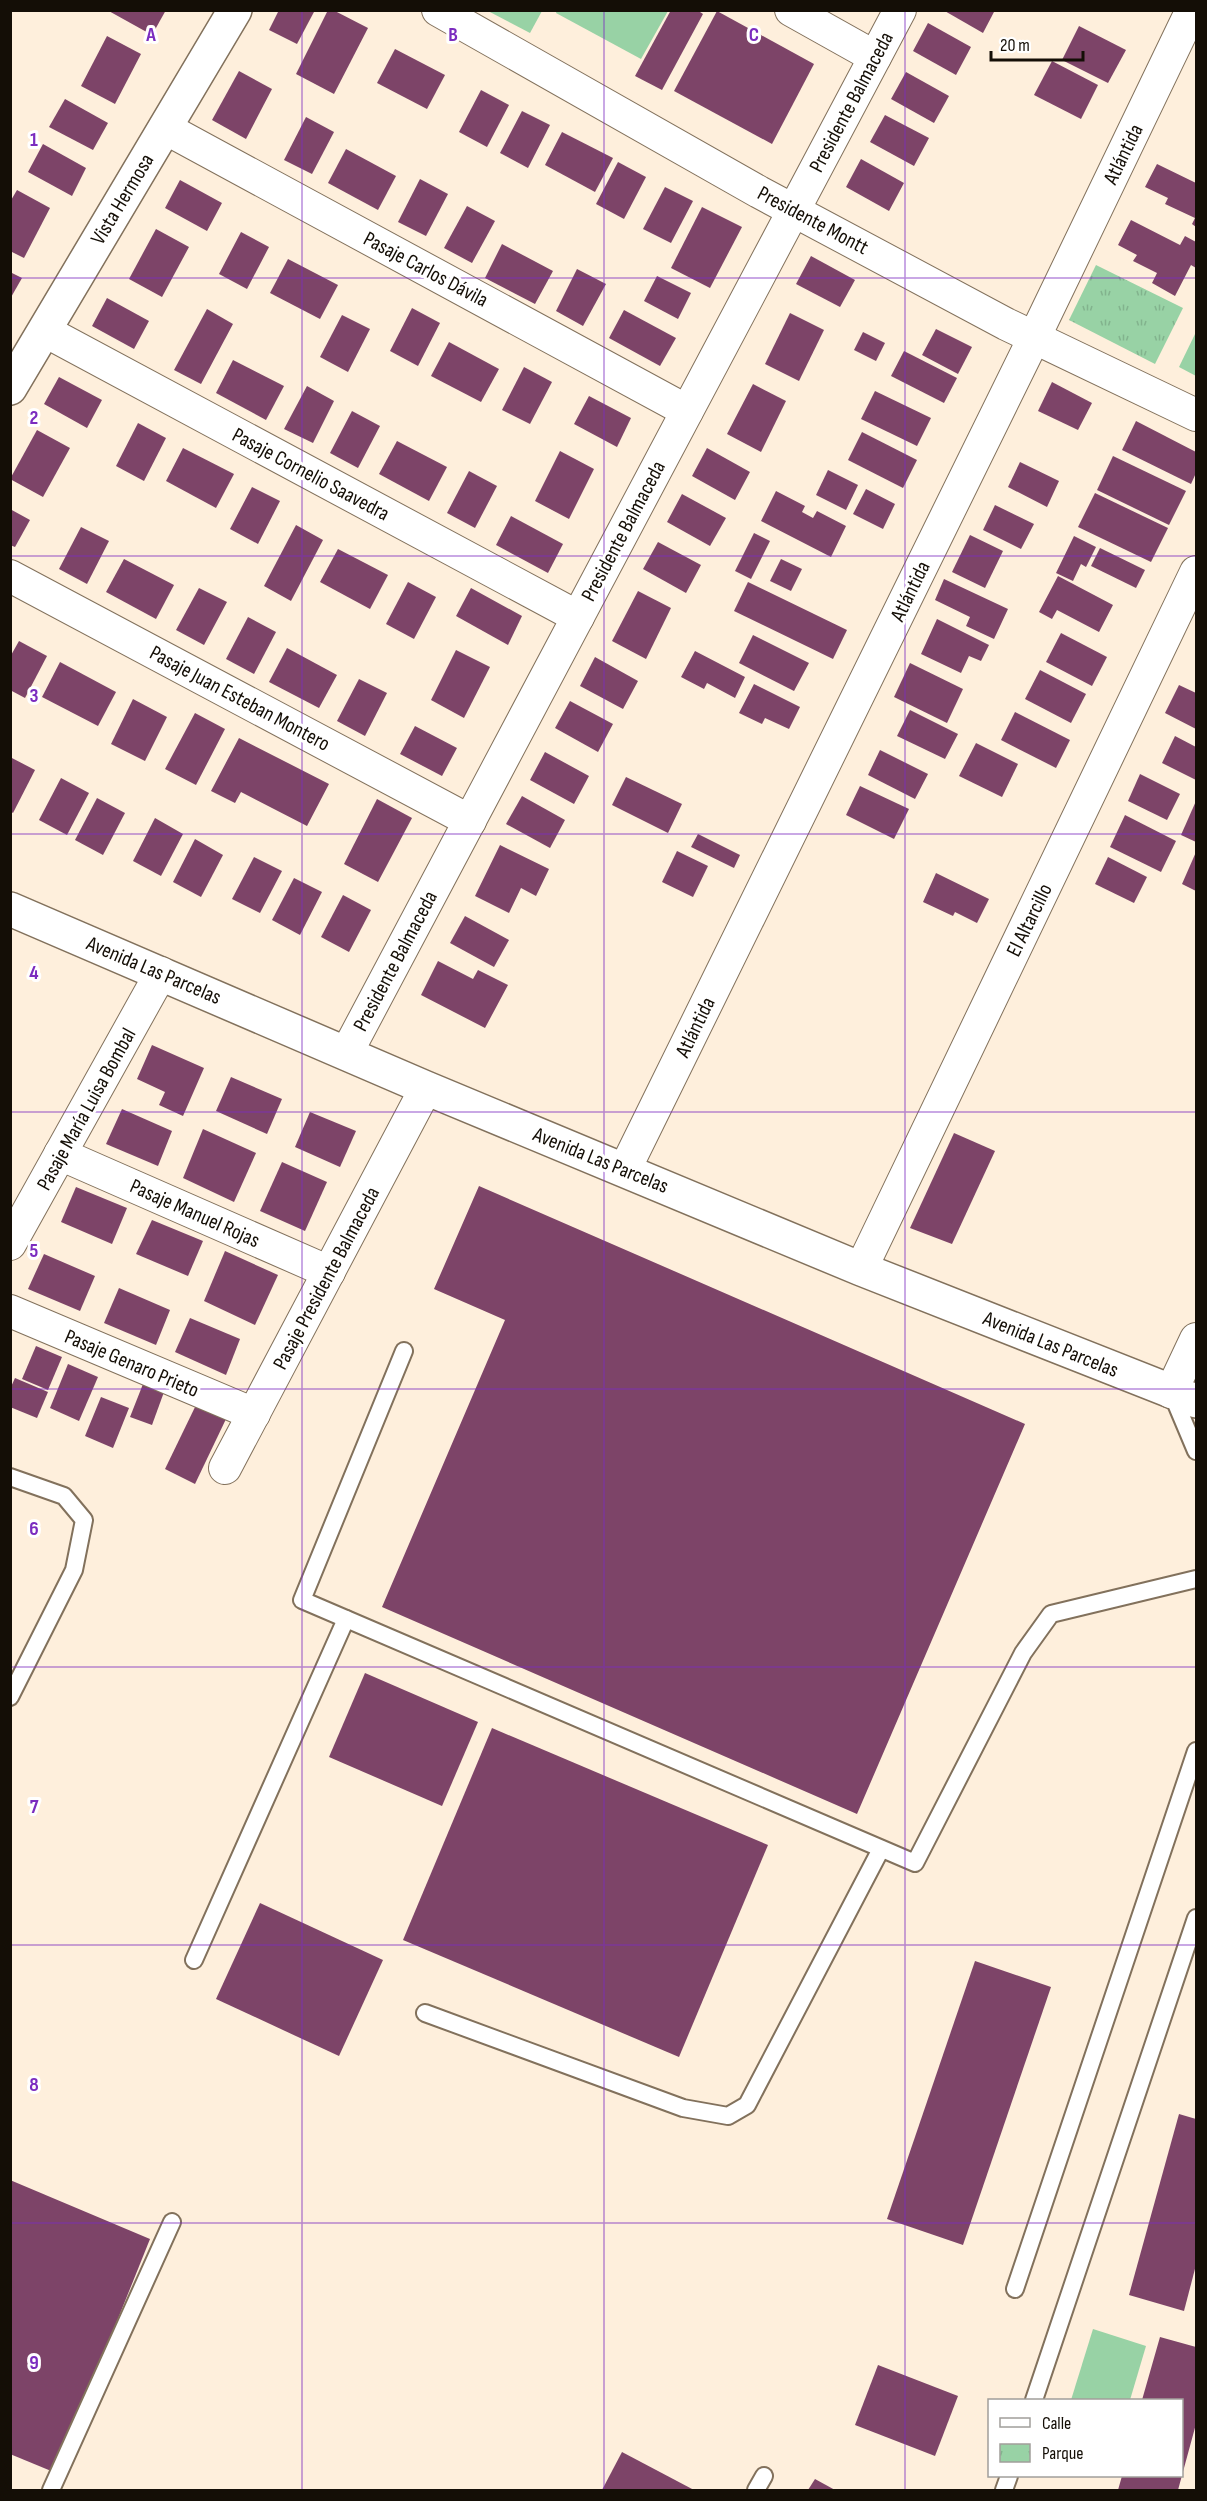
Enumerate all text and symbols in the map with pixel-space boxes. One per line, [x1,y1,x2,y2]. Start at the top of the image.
text: A [145,23,156,47]
text: B [448,23,458,47]
text: C [749,23,759,47]
scale bar [991,24,1082,62]
street label: Presidente Balmaceda [804,28,899,177]
text: 20 m [1000,35,1030,56]
street label: Atlántida [1098,120,1149,189]
text: 1 [30,128,38,152]
street label: Vista Hermosa [86,149,159,249]
street label: Presidente Montt [753,181,872,260]
street label: Pasaje Carlos Dávila [359,226,492,313]
text: 2 [30,406,38,430]
street label: Pasaje Cornelio Saavedra [228,423,394,526]
street label: Presidente Balmaceda [576,457,671,606]
street label: Atlántida [885,557,936,626]
street label: Pasaje Juan Esteban Montero [145,640,334,757]
text: 3 [30,684,39,708]
street label: El Altarcillo [1001,880,1058,961]
street label: Presidente Balmaceda [348,887,443,1036]
street label: Avenida Las Parcelas [82,931,225,1010]
text: 4 [29,961,39,985]
street label: Atlántida [670,993,721,1062]
street label: Pasaje María Luisa Bombal [32,1024,141,1195]
street label: Avenida Las Parcelas [529,1122,672,1199]
street label: Pasaje Manuel Rojas [126,1174,264,1253]
street label: Pasaje Presidente Balmaceda [268,1183,385,1374]
text: 5 [30,1239,39,1263]
street label: Avenida Las Parcelas [979,1306,1122,1383]
street label: Pasaje Genaro Prieto [61,1324,203,1403]
text: 6 [29,1517,39,1541]
text: 7 [30,1795,39,1819]
text: 8 [29,2073,39,2097]
text: 9 [29,2351,39,2375]
legend [988,2399,1183,2477]
text: Calle [1042,2413,1071,2434]
text: Parque [1042,2443,1083,2464]

